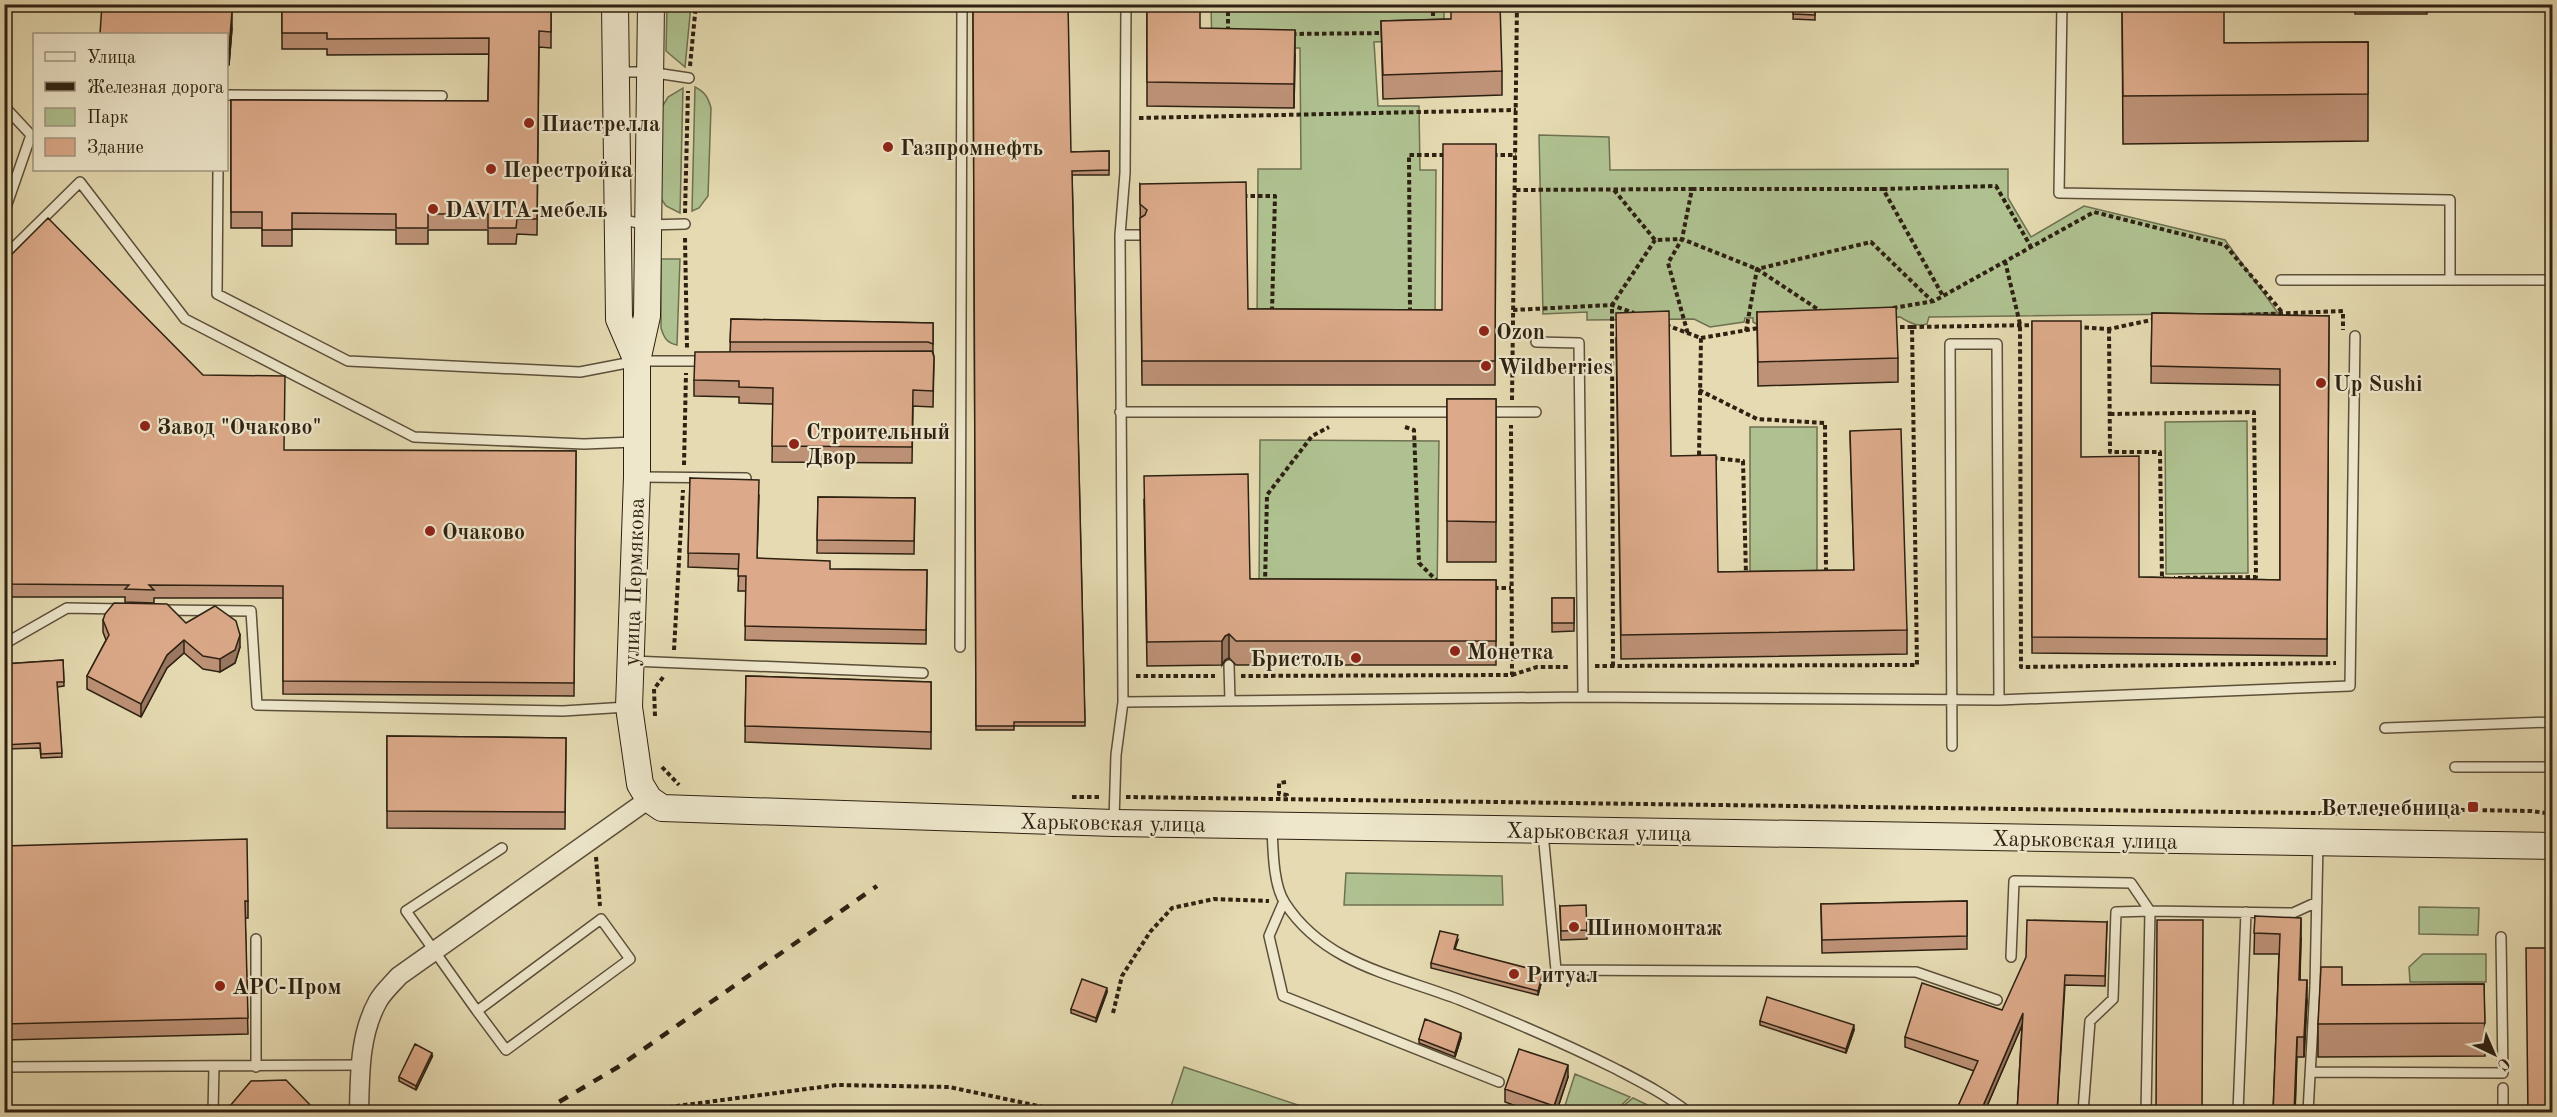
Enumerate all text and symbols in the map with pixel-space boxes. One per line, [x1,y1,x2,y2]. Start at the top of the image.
legend [33,33,228,171]
text: Улица [87,49,136,67]
text: Железная дорога [87,79,224,97]
text: Парк [87,109,128,127]
place label: Пиастрелла [541,114,660,136]
marker: Пиастрелла [522,116,536,130]
place label: Газпромнефть [900,138,1043,161]
text: Здание [87,139,144,157]
marker: Газпромнефть [881,140,895,154]
place label: Перестройка [503,160,633,182]
marker: Перестройка [484,162,498,176]
place label: DAVITA-мебель [445,200,608,222]
marker: DAVITA-мебель [426,202,440,216]
place label: Ozon [1496,322,1545,344]
marker: Ozon [1477,324,1491,338]
place label: Wildberries [1498,357,1613,379]
marker: Wildberries [1479,359,1493,373]
place label: Up Sushi [2333,374,2423,396]
marker: Up Sushi [2314,376,2328,390]
place label: Завод "Очаково" [157,417,321,439]
marker: Завод "Очаково" [138,419,152,433]
place label: Строительный Двор [806,422,950,469]
marker: Строительный Двор [787,437,801,451]
street label: улица Пермякова [621,497,649,667]
place label: Очаково [442,522,525,544]
marker: Очаково [423,524,437,538]
place label: Монетка [1467,642,1554,664]
marker: Монетка [1448,644,1462,658]
place label: Бристоль [1250,649,1344,671]
marker: Бристоль [1349,651,1363,665]
place label: Ветлечебница [2321,798,2461,820]
marker: Ветлечебница [2466,800,2480,814]
street label: Харьковская улица [1020,811,1206,837]
street label: Харьковская улица [1506,820,1692,846]
street label: Харьковская улица [1992,828,2178,854]
place label: Шиномонтаж [1586,918,1722,940]
marker: Шиномонтаж [1567,920,1581,934]
place label: Ритуал [1526,965,1598,987]
marker: Ритуал [1507,967,1521,981]
place label: АРС-Пром [232,977,342,999]
marker: АРС-Пром [213,979,227,993]
north arrow [2464,1024,2524,1084]
text: С [2494,1054,2512,1073]

